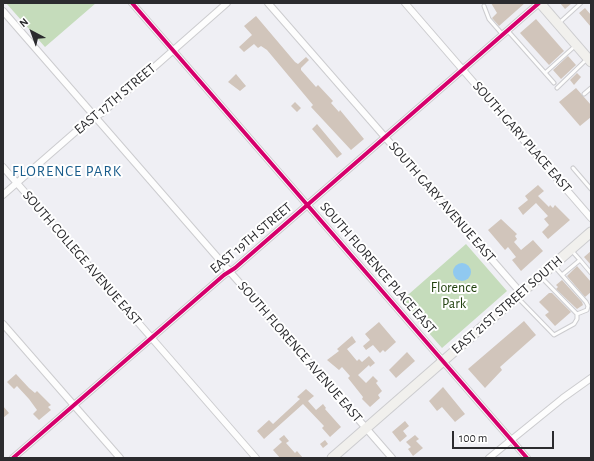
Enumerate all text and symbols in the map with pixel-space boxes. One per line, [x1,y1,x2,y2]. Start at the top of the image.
north arrow [12,12,52,52]
text: N [17,16,30,29]
street label: EAST 17TH STREET [71,60,159,138]
street label: SOUTH GARY PLACE EAST [469,78,575,196]
street label: SOUTH GARY AVENUE EAST [385,138,499,266]
district label: FLORENCE PARK [12,162,122,180]
street label: SOUTH COLLEGE AVENUE EAST [19,187,145,329]
street label: EAST 19TH STREET [207,199,295,277]
street label: SOUTH FLORENCE PLACE EAST [316,199,440,337]
street label: EAST 21ST STREET SOUTH [448,252,566,358]
street label: SOUTH FLORENCE AVENUE EAST [234,278,366,426]
park label: Florence Park [431,280,477,312]
scale bar [454,423,556,449]
text: 100 m [459,432,487,444]

